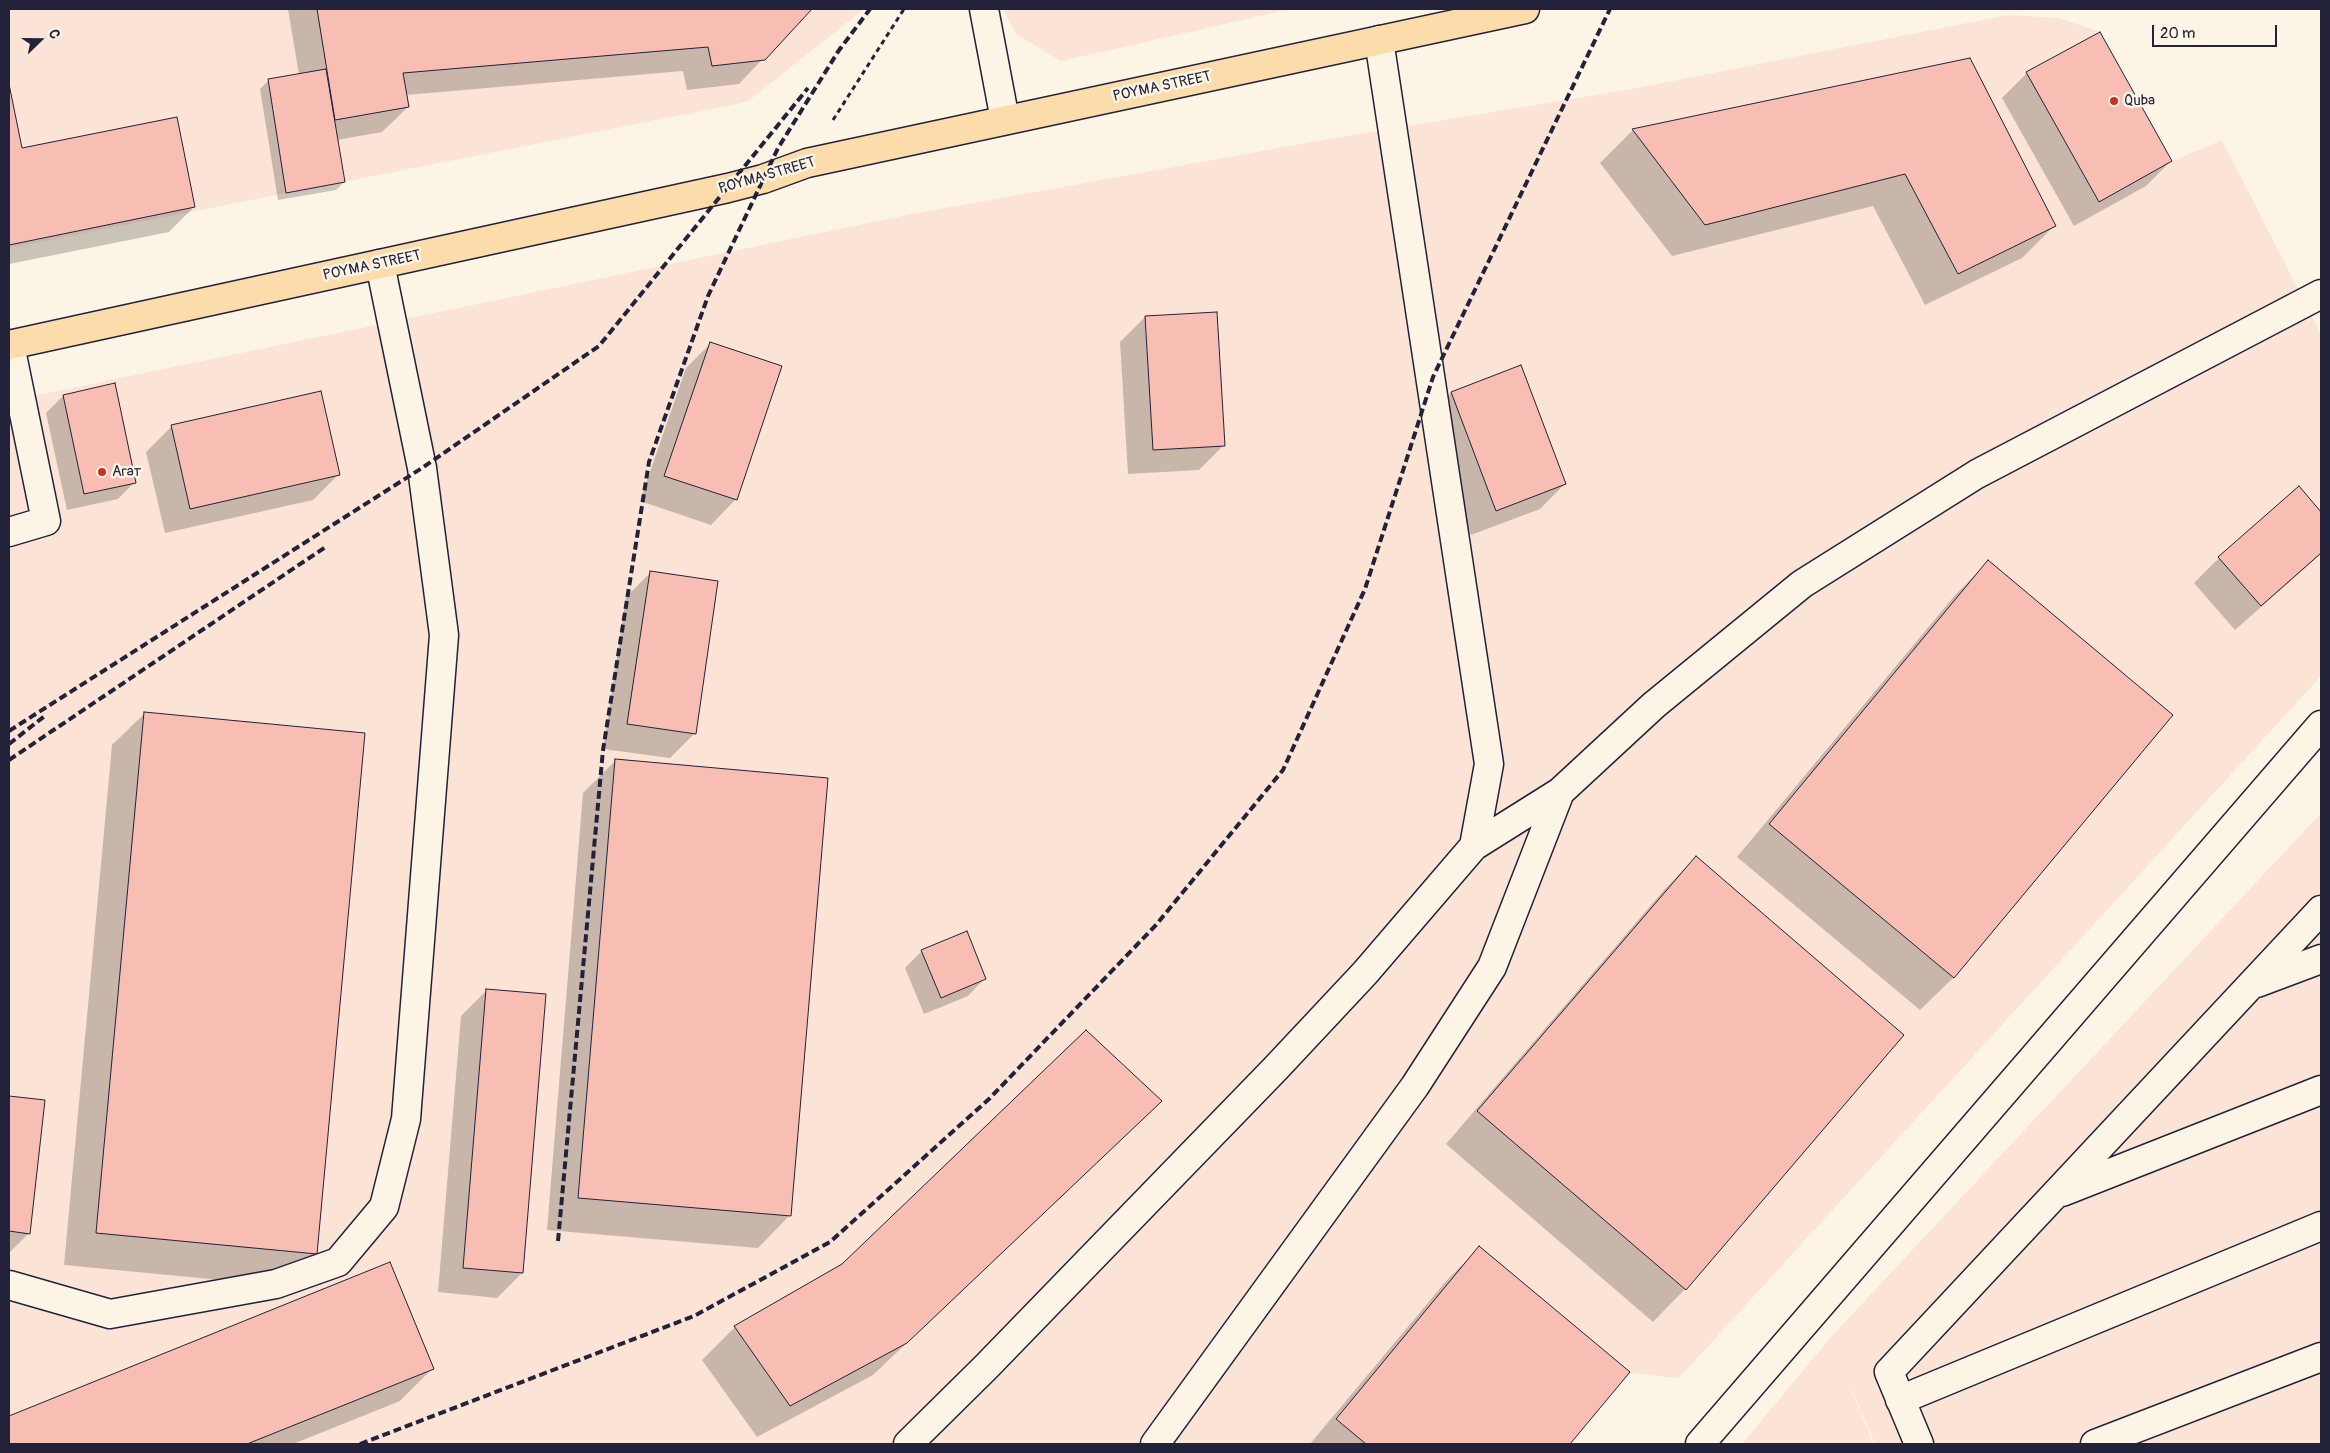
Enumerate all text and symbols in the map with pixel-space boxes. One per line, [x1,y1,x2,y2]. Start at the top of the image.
north arrow [15,15,65,65]
scale bar [2155,15,2280,47]
text: 20 m [2160,24,2195,43]
text: С [45,27,64,41]
street label: POYMA STREET [1111,68,1213,106]
place label: Quba [2124,92,2155,110]
marker: Quba [2108,95,2120,107]
street label: POYMA STREET [716,154,818,198]
street label: POYMA STREET [321,247,423,285]
place label: Агат [112,463,141,481]
marker: Агат [96,466,108,478]

